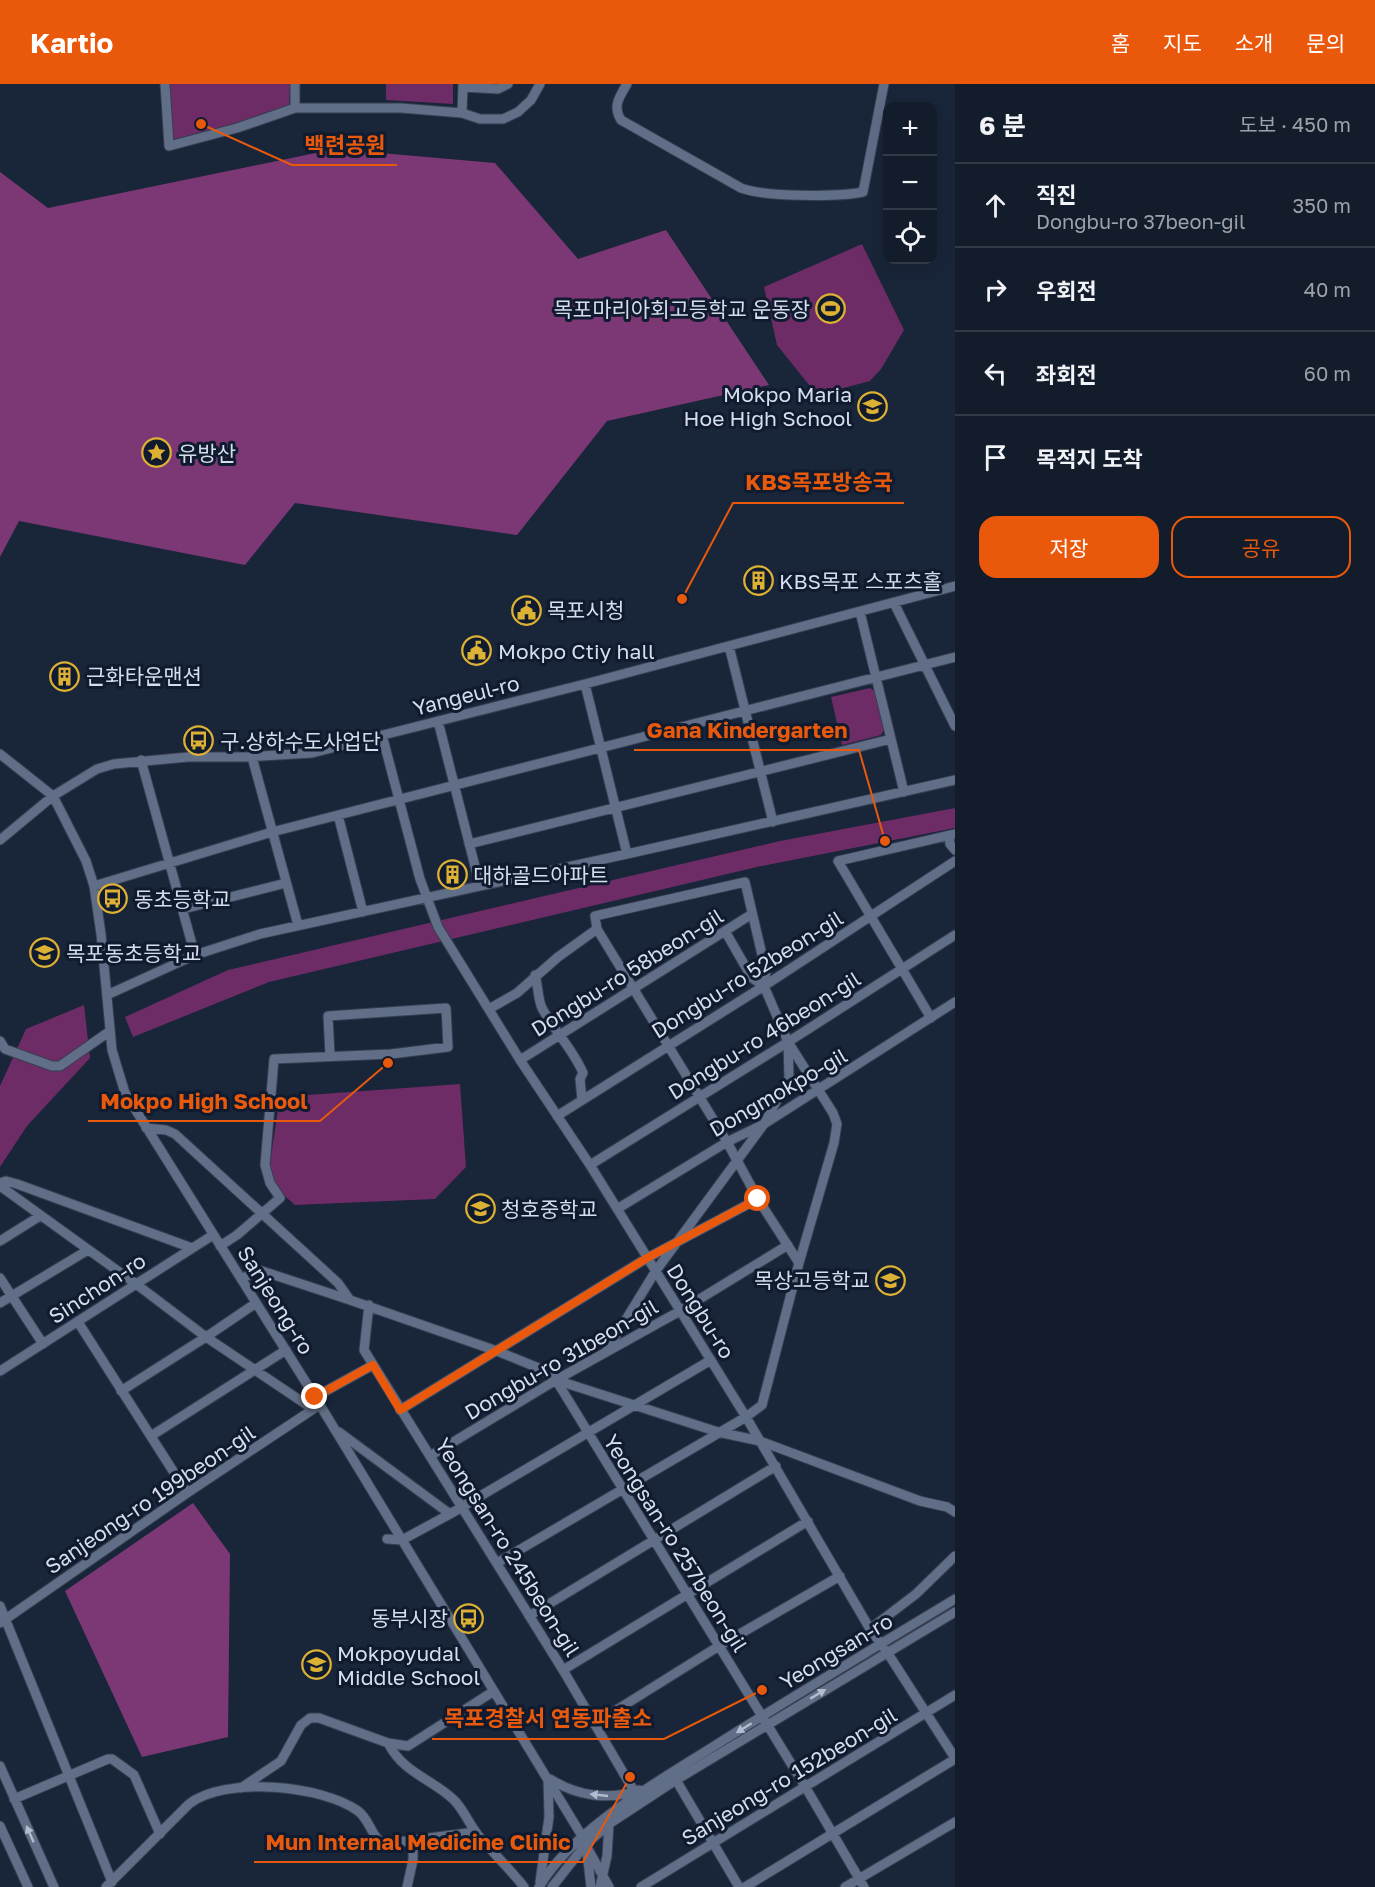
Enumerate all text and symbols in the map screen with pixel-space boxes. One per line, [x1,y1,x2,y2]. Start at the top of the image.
text: Kartio [30,26,113,59]
text: 홈 [1111,30,1130,56]
text: 지도 [1163,30,1202,56]
text: 소개 [1235,30,1273,56]
text: 문의 [1306,30,1345,56]
map controls [883,102,937,264]
button: + [883,102,937,156]
text: 6 분 [979,110,1026,141]
text: 도보 · 450 m [1239,112,1351,136]
callout: 백련공원 [292,125,397,165]
text: 백련공원 [305,131,385,158]
button: − [883,156,937,210]
text: 직진 [1036,181,1076,208]
icon: ahead [979,189,1012,222]
text: 350 m [1293,193,1351,217]
text: Dongbu-ro 37beon-gil [1036,209,1245,233]
button: locate [883,210,937,264]
icon: right [979,273,1012,306]
text: 우회전 [1036,277,1097,304]
text: 40 m [1304,277,1351,301]
sports icon: 목포마리아회고등학교 운동장 [815,293,847,325]
place label: 목포마리아회고등학교 운동장 [554,296,810,322]
icon: left [979,357,1012,390]
text: 좌회전 [1036,361,1097,388]
text: 60 m [1304,361,1351,385]
place label: Mokpo Maria Hoe High School [684,381,852,431]
school or university icon: Mokpo Maria Hoe High School [857,390,889,422]
place icon: 유방산 [141,437,173,469]
place label: 유방산 [178,440,236,466]
icon: arrive [979,441,1012,474]
text: 목적지 도착 [1036,445,1143,472]
callout: KBS목포방송국 [733,463,904,503]
text: KBS목포방송국 [745,468,893,495]
button: 저장 [979,516,1159,578]
button: 공유 [1171,516,1351,578]
building icon: KBS목포 스포츠홀 [742,565,774,597]
place label: KBS목포 스포츠홀 [779,568,942,594]
public building icon: 목포시청 [510,594,542,626]
place label: 목포시청 [547,597,624,623]
public building icon: Mokpo Ctiy hall [461,635,493,667]
place label: Mokpo Ctiy hall [498,638,655,664]
building icon: 근화타운맨션 [49,660,81,692]
place label: 근화타운맨션 [86,663,202,689]
street label: Yangeul-ro [410,669,522,721]
callout: Gana Kindergarten [634,710,859,750]
text: Gana Kindergarten [647,716,847,743]
bus stop icon: 구.상하수도사업단 [183,725,215,757]
place label: 구.상하수도사업단 [220,728,381,754]
building icon: 대하골드아파트 [436,859,468,891]
place label: 대하골드아파트 [473,862,608,888]
bus stop icon: 동초등학교 [97,883,129,915]
place label: 동초등학교 [134,886,231,912]
street label: Dongbu-ro 58beon-gil [526,902,728,1042]
street label: Dongbu-ro 52beon-gil [646,904,848,1044]
school or university icon: 목포동초등학교 [29,937,61,969]
place label: 목포동초등학교 [66,940,201,966]
street label: Dongbu-ro 46beon-gil [663,965,865,1105]
street label: Dongmokpo-gil [704,1042,852,1142]
callout: Mokpo High School [88,1081,320,1121]
text: Mokpo High School [100,1087,308,1114]
route start [744,1185,770,1211]
school or university icon: 청호중학교 [464,1193,496,1225]
place label: 청호중학교 [501,1196,598,1222]
street label: Sanjeong-ro [232,1241,320,1359]
street label: Sinchon-ro [44,1247,150,1329]
street label: Dongbu-ro [662,1259,740,1363]
school or university icon: 목상고등학교 [875,1264,907,1296]
place label: 목상고등학교 [754,1267,870,1293]
street label: Dongbu-ro 31beon-gil [460,1293,662,1425]
route end [301,1383,327,1409]
street label: Sanjeong-ro 199beon-gil [40,1419,260,1579]
street label: Yeongsan-ro 257beon-gil [598,1429,754,1657]
street label: Yeongsan-ro 245beon-gil [430,1433,586,1661]
bus stop icon: 동부시장 [453,1602,485,1634]
place label: 동부시장 [371,1605,448,1631]
street label: Yeongsan-ro [775,1607,897,1695]
place label: Mokpoyudal Middle School [337,1640,480,1690]
school or university icon: Mokpoyudal Middle School [300,1649,332,1681]
one-way arrow [810,1688,826,1699]
callout: 목포경찰서 연동파출소 [432,1699,664,1739]
street label: Sanjeong-ro 152beon-gil [677,1701,901,1851]
text: 목포경찰서 연동파출소 [444,1704,652,1731]
one-way arrow [736,1723,752,1734]
one-way arrow [589,1790,608,1800]
callout: Mun Internal Medicine Clinic [254,1822,583,1862]
one-way arrow [25,1824,35,1842]
text: Mun Internal Medicine Clinic [265,1828,571,1855]

